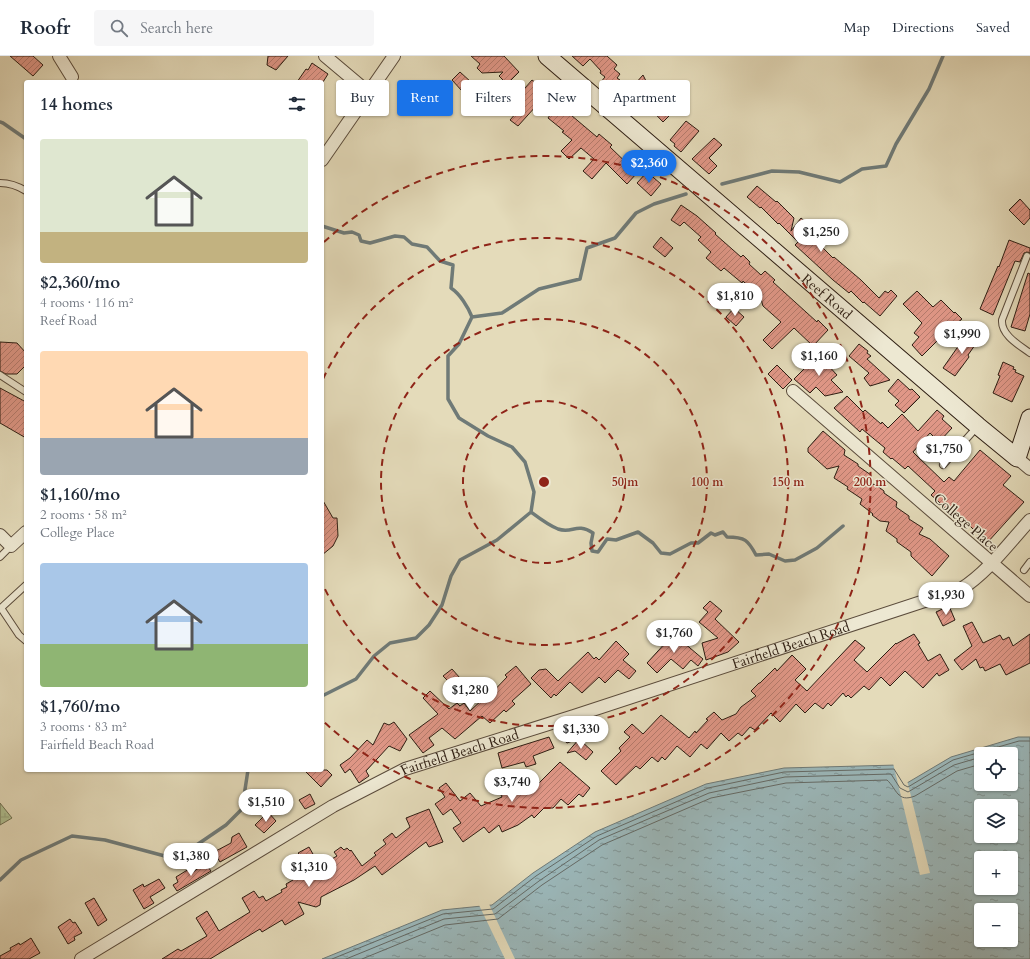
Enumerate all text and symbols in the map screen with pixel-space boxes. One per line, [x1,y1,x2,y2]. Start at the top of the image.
search box [94,10,374,46]
text: Roofr [20,15,70,41]
icon: search [108,17,130,39]
text: Search here [140,18,213,38]
text: Map [844,18,870,37]
text: Directions [892,18,954,37]
text: Saved [976,18,1010,37]
chip: Buy [336,80,389,116]
chip: Rent [397,80,453,116]
chip: Filters [461,80,525,116]
chip: New [533,80,591,116]
chip: Apartment [599,80,690,116]
text: 14 homes [40,93,113,116]
icon: filters [286,93,308,115]
pin: $2,360 [616,150,682,184]
text: $2,360 [630,154,668,172]
icon: home [138,165,210,237]
pin: $1,250 [788,219,854,253]
text: $1,250 [802,223,840,241]
street label: Reef Road [797,270,856,324]
text: $2,360/mo [40,271,120,294]
pin: $1,810 [702,283,768,317]
text: $1,810 [716,287,754,305]
text: 4 rooms · 116 m² [40,294,133,312]
text: Reef Road [40,312,97,330]
pin: $1,990 [929,321,995,355]
text: $1,990 [943,325,981,343]
pin: $1,160 [786,343,852,377]
text: $1,160 [800,347,838,365]
icon: home [138,377,210,449]
pin: $1,750 [911,436,977,470]
text: $1,750 [925,440,963,458]
text: 50 m [612,474,639,490]
text: 100 m [691,474,724,490]
text: 150 m [772,474,805,490]
text: 200 m [854,474,887,490]
centre of rings [537,475,551,489]
text: $1,160/mo [40,483,120,506]
street label: College Place [929,489,1002,556]
text: 2 rooms · 58 m² [40,506,127,524]
text: College Place [40,524,115,542]
pin: $1,930 [913,582,979,616]
text: $1,930 [927,586,965,604]
icon: home [138,589,210,661]
street label: Fairfield Beach Road [730,617,853,674]
pin: $1,760 [641,620,707,654]
text: $1,760 [655,624,693,642]
pin: $1,280 [437,677,503,711]
text: $1,280 [451,681,489,699]
text: $1,760/mo [40,695,120,718]
pin: $1,330 [548,716,614,750]
text: 3 rooms · 83 m² [40,718,127,736]
text: $1,330 [562,720,600,738]
street label: Fairfield Beach Road [397,725,522,780]
text: Fairfield Beach Road [40,736,154,754]
map controls [974,747,1018,947]
button: locate [974,747,1018,791]
pin: $3,740 [479,769,545,803]
text: $3,740 [493,773,531,791]
pin: $1,510 [233,789,299,823]
text: $1,510 [247,793,285,811]
button: layers [974,799,1018,843]
pin: $1,380 [158,843,224,877]
text: $1,380 [172,847,210,865]
button: + [974,851,1018,895]
pin: $1,310 [276,854,342,888]
text: $1,310 [290,858,328,876]
button: − [974,903,1018,947]

